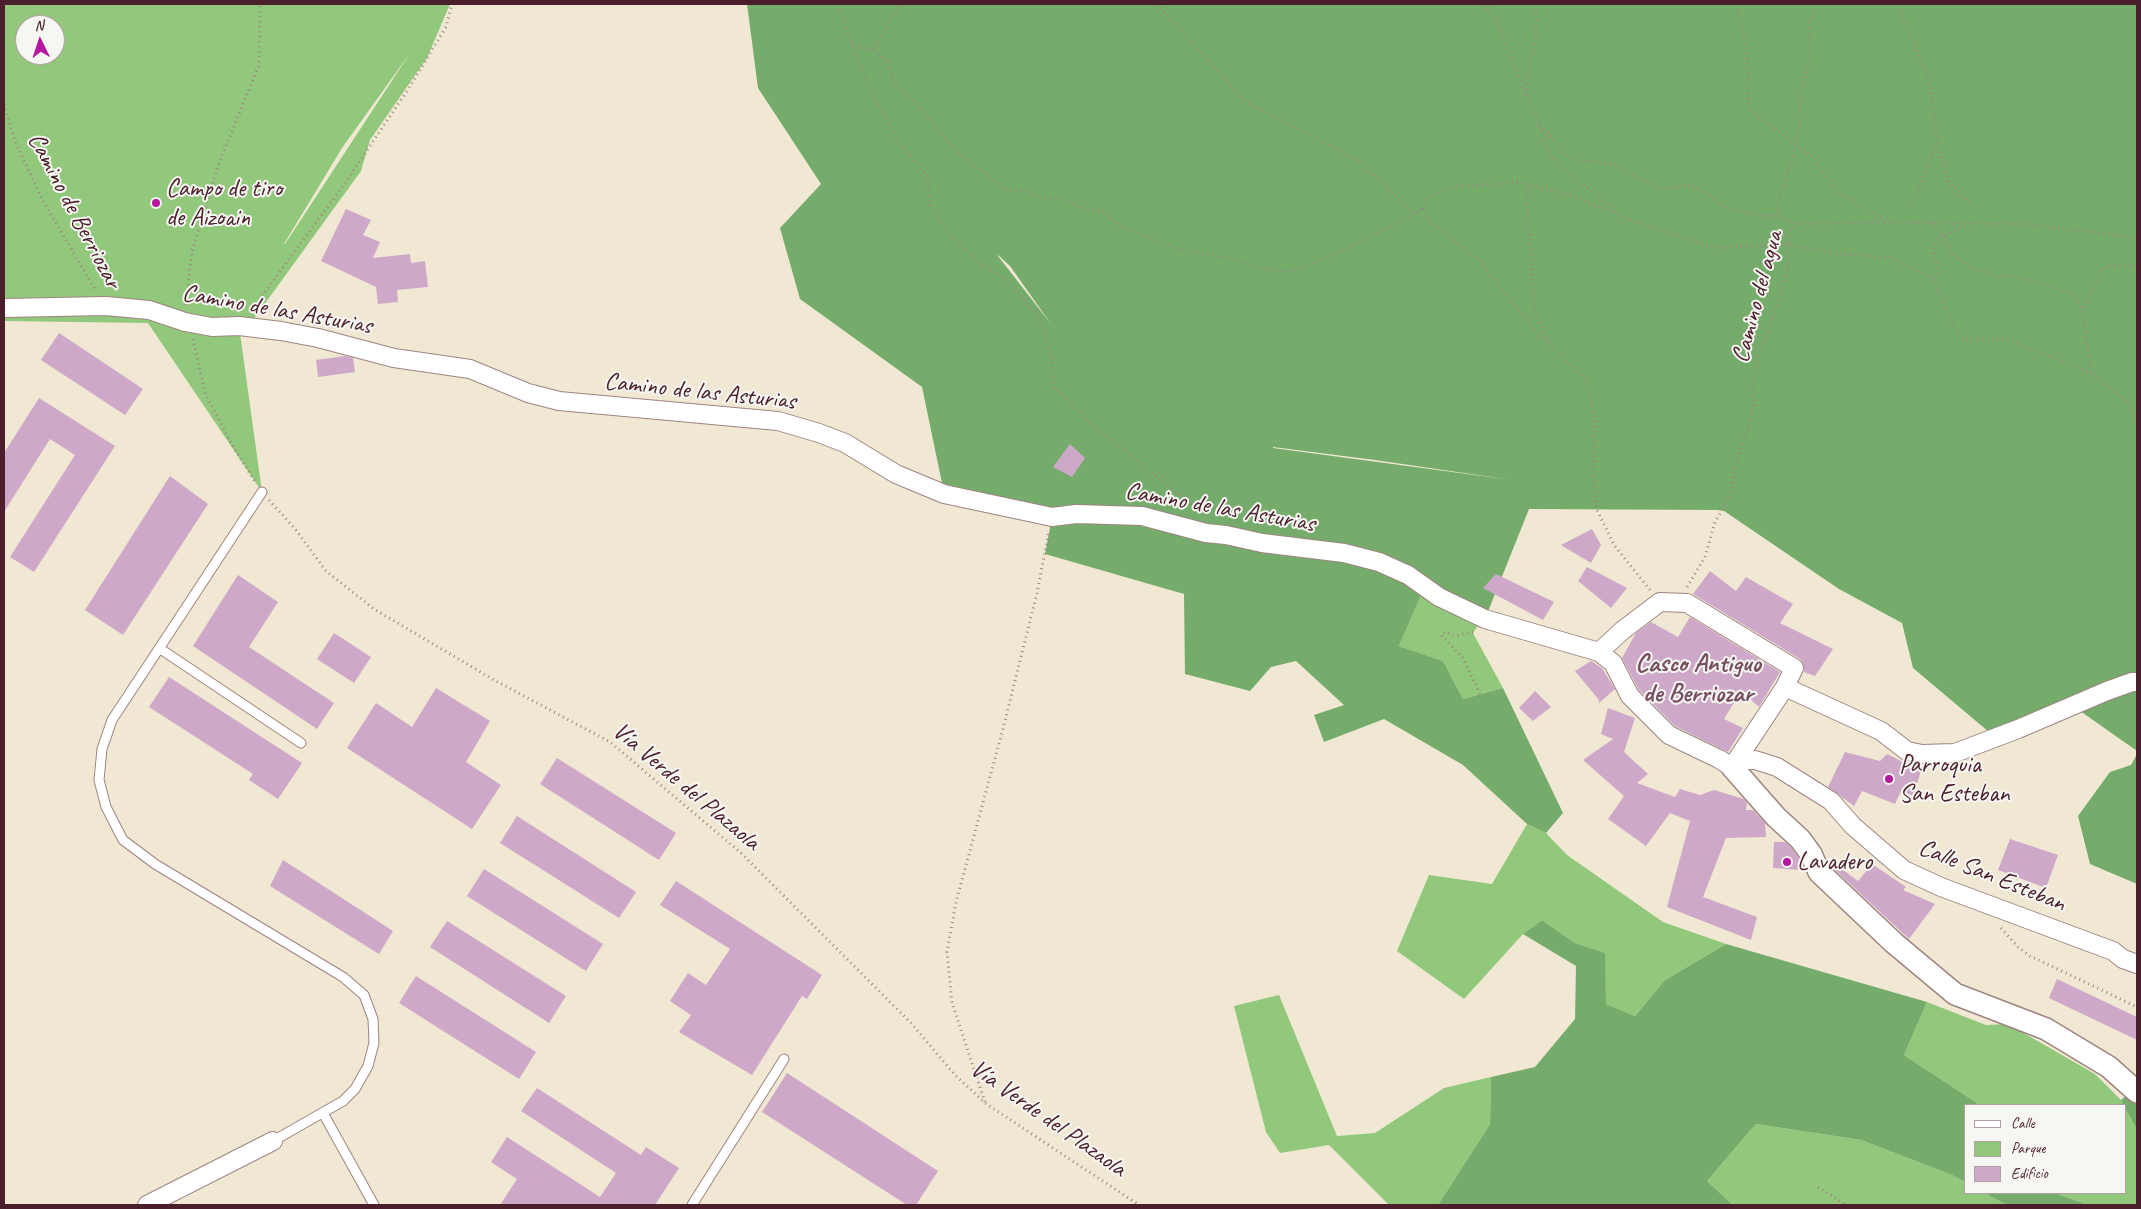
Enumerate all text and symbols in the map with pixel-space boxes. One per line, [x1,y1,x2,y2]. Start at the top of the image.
north arrow [15,15,65,65]
text: N [34,17,44,34]
street label: Camino de Berriozar [20,128,128,294]
place label: Campo de tiro de Aizoain [166,174,282,233]
marker: Campo de tiro de Aizoain [150,197,162,209]
street label: Camino del agua [1726,228,1790,366]
street label: Camino de las Asturias [180,279,374,341]
street label: Camino de las Asturias [603,367,797,417]
street label: Camino de las Asturias [1123,477,1317,539]
district label: Casco Antiguo de Berriozar [1635,648,1761,710]
street label: Vía Verde del Plazaola [606,716,766,858]
place label: Parroquia San Esteban [1899,750,2009,809]
marker: Parroquia San Esteban [1883,773,1895,785]
street label: Calle San Esteban [1914,833,2070,919]
place label: Lavadero [1797,847,1872,877]
marker: Lavadero [1781,856,1793,868]
street label: Vía Verde del Plazaola [964,1054,1132,1184]
legend [1964,1104,2126,1194]
text: Calle [2011,1114,2035,1133]
text: Parque [2011,1139,2045,1158]
text: Edificio [2011,1164,2048,1183]

